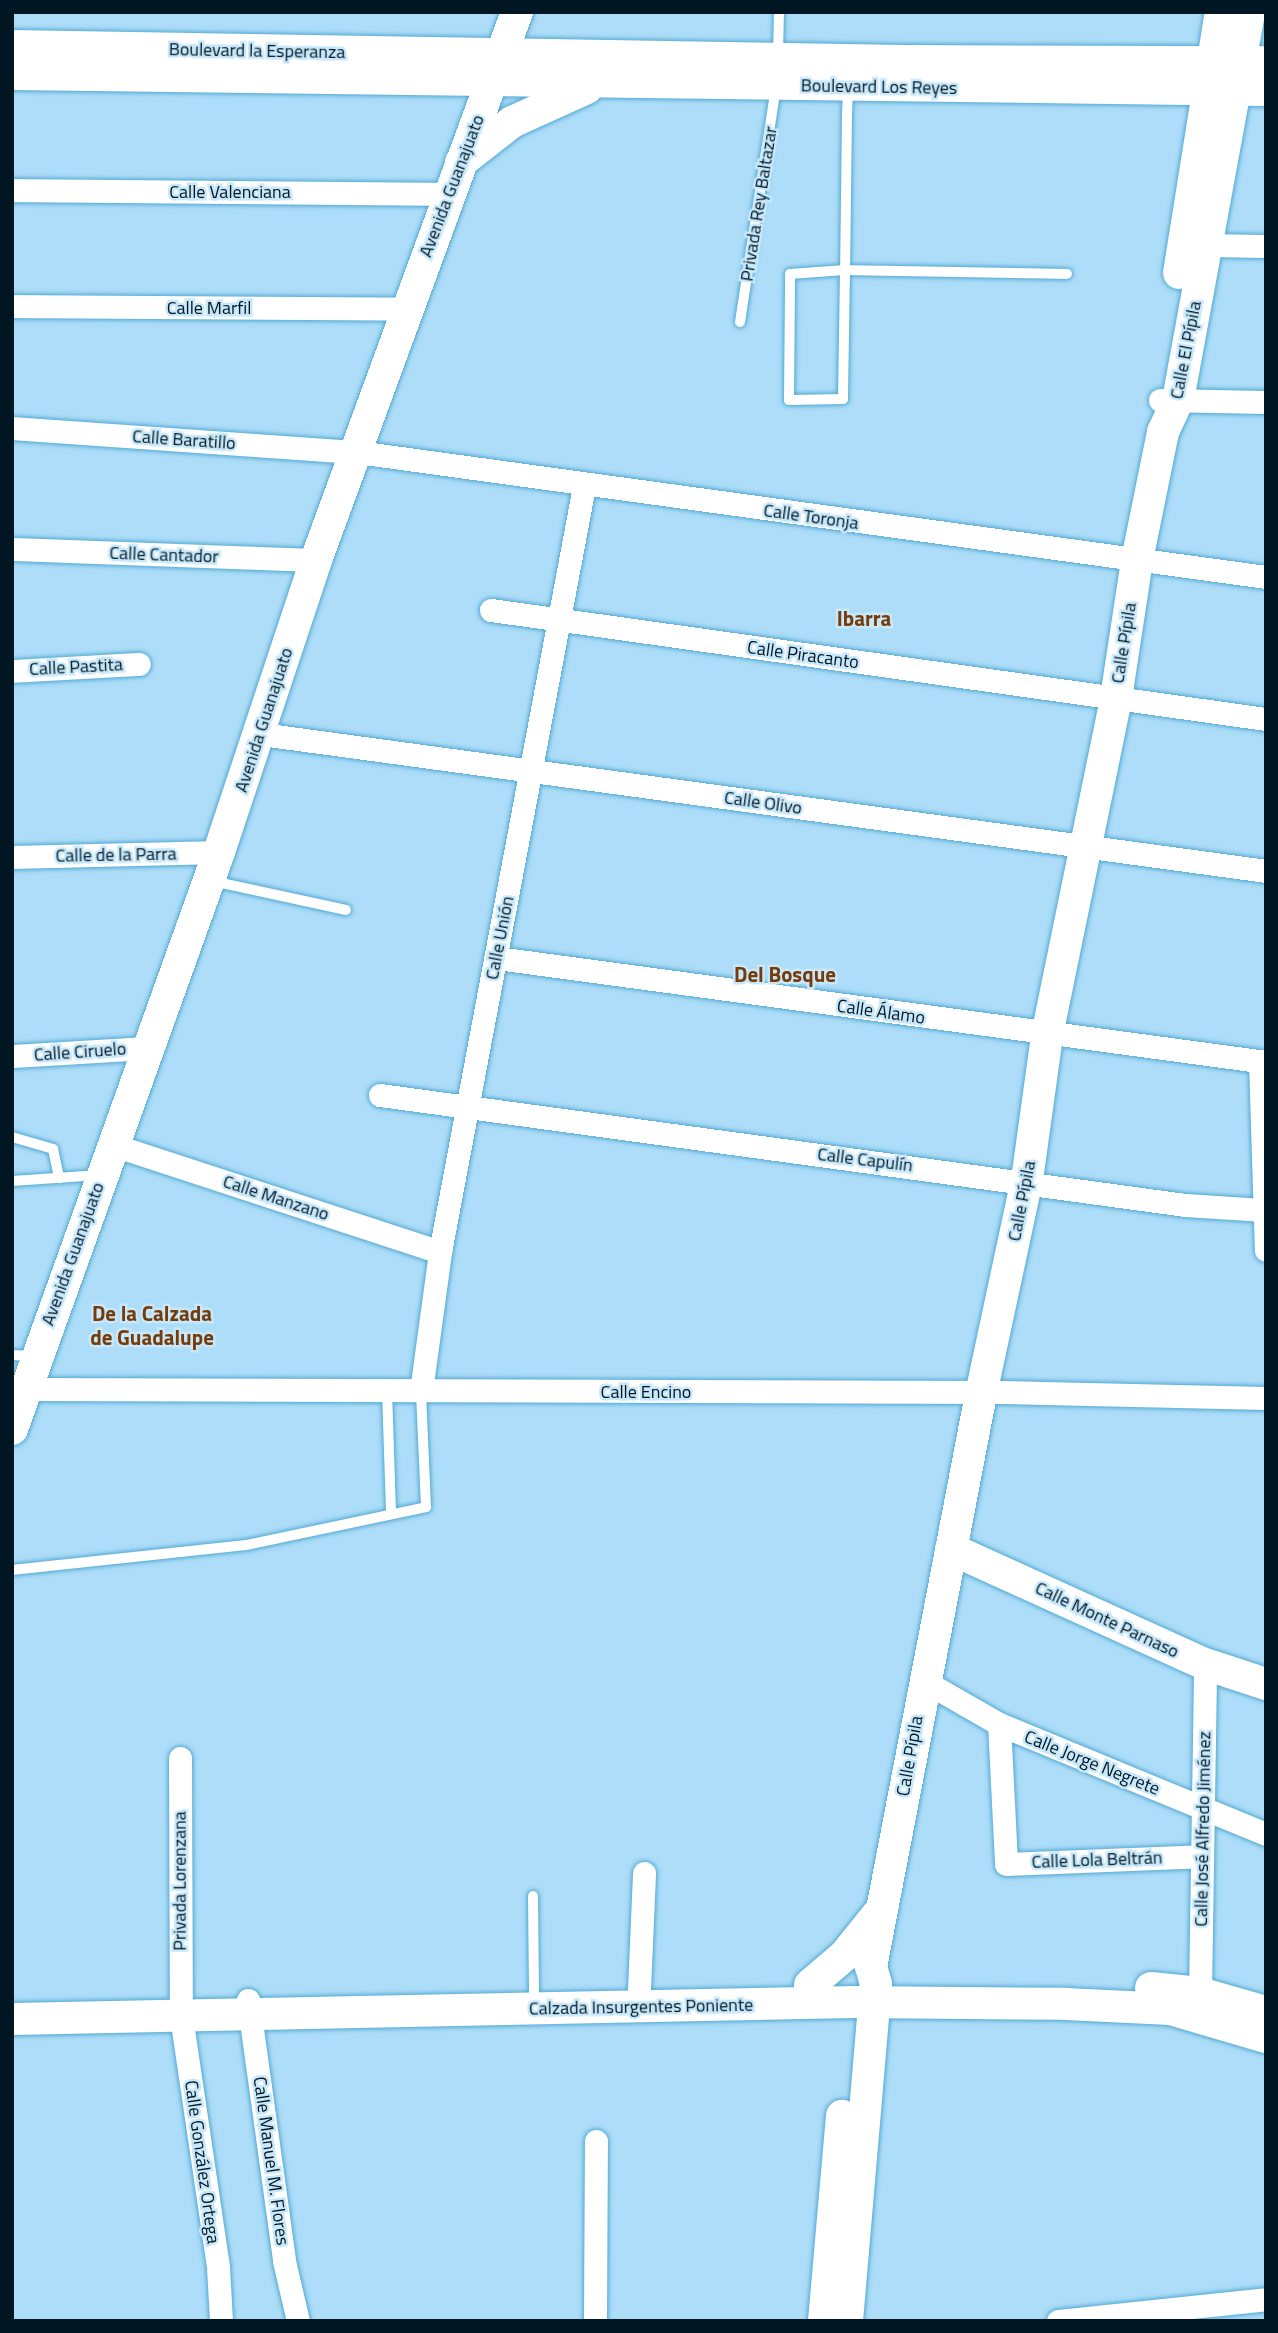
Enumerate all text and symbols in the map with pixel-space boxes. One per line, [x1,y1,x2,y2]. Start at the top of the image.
street label: Boulevard la Esperanza [169,39,345,63]
street label: Boulevard Los Reyes [801,75,957,99]
street label: Avenida Guanajuato [415,112,489,260]
street label: Privada Rey Baltazar [736,125,782,283]
street label: Calle Valenciana [169,181,291,203]
street label: Calle Marfil [167,297,251,319]
street label: Calle El Pípila [1166,299,1206,401]
street label: Calle Baratillo [132,426,236,454]
street label: Calle Toronja [762,500,860,534]
street label: Calle Cantador [109,542,219,568]
street label: Calle Pípila [1107,601,1141,685]
district label: Ibarra [837,605,891,631]
street label: Calle Piracanto [746,636,860,674]
street label: Avenida Guanajuato [230,645,298,795]
street label: Calle Pastita [29,654,123,680]
street label: Calle Olivo [723,787,803,819]
street label: Calle de la Parra [55,843,177,867]
street label: Calle Unión [481,894,519,982]
district label: Del Bosque [734,961,836,987]
street label: Calle Álamo [836,995,926,1029]
street label: Calle Ciruelo [33,1038,127,1066]
street label: Calle Capulín [816,1143,914,1177]
street label: Calle Pípila [1004,1159,1040,1243]
street label: Calle Manzano [220,1171,332,1225]
street label: Avenida Guanajuato [37,1179,109,1329]
district label: De la Calzada de Guadalupe [90,1300,214,1350]
street label: Calle Encino [601,1381,691,1403]
street label: Calle Monte Parnaso [1032,1577,1182,1663]
street label: Calle Pípila [892,1714,928,1798]
street label: Calle Jorge Negrete [1021,1726,1163,1800]
street label: Calle José Alfredo Jiménez [1190,1731,1216,1927]
street label: Privada Lorenzana [169,1811,191,1951]
street label: Calle Lola Beltrán [1031,1847,1163,1873]
street label: Calzada Insurgentes Poniente [529,1994,753,2020]
street label: Calle Manuel M. Flores [248,2075,294,2247]
street label: Calle González Ortega [180,2079,224,2245]

